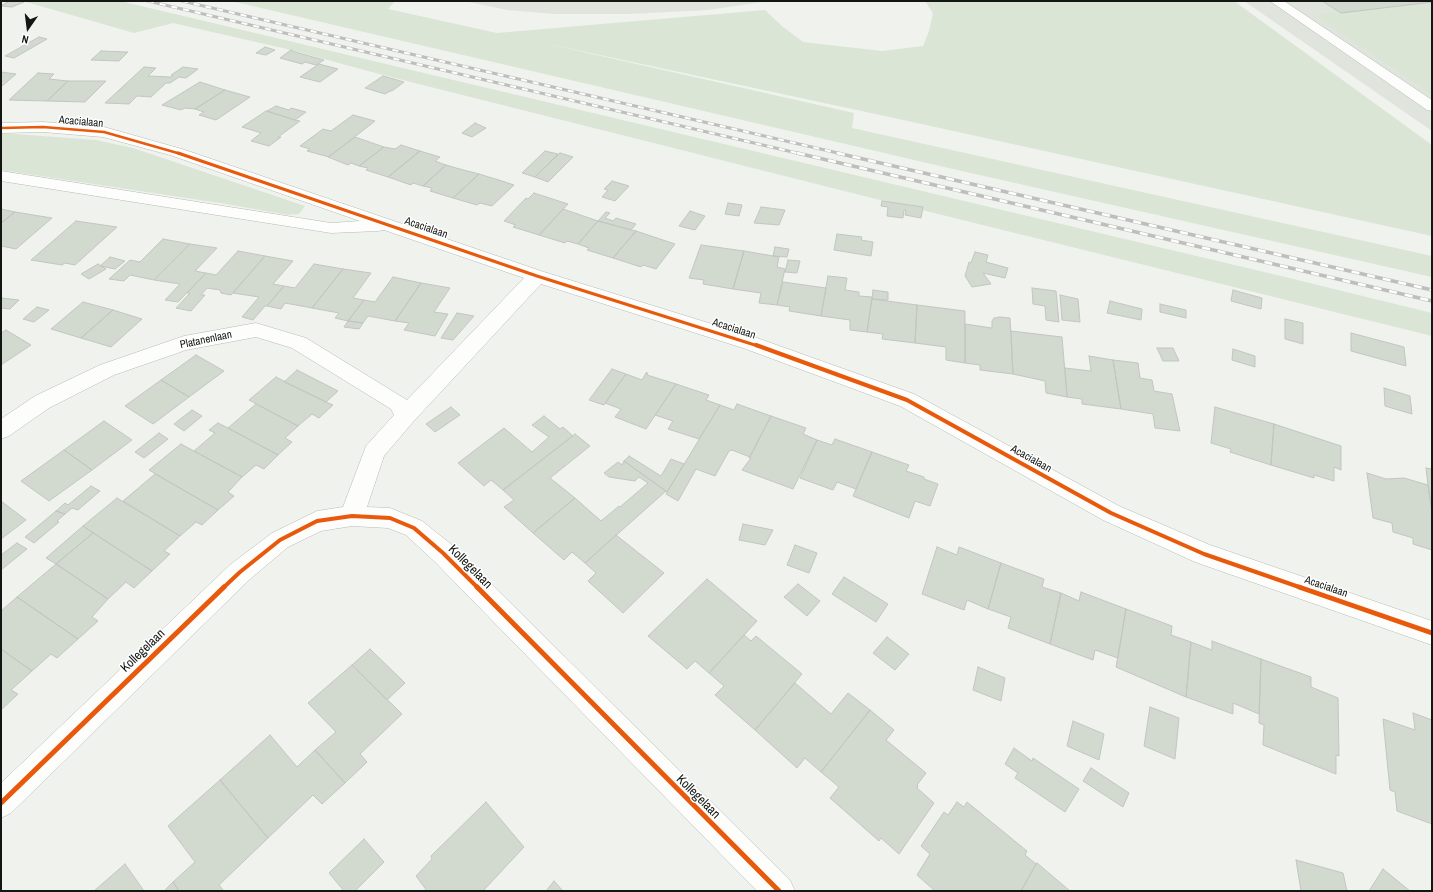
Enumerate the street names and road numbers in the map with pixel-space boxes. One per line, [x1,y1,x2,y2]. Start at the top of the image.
street label: Acacialaan [58,113,104,131]
street label: Acacialaan [403,214,449,242]
street label: Acacialaan [711,316,757,342]
street label: Platanenlaan [179,328,233,352]
street label: Acacialaan [1008,442,1054,476]
street label: Kollegelaan [445,542,495,592]
street label: Acacialaan [1303,573,1349,601]
street label: Kollegelaan [118,626,168,676]
street label: Kollegelaan [673,772,723,822]

